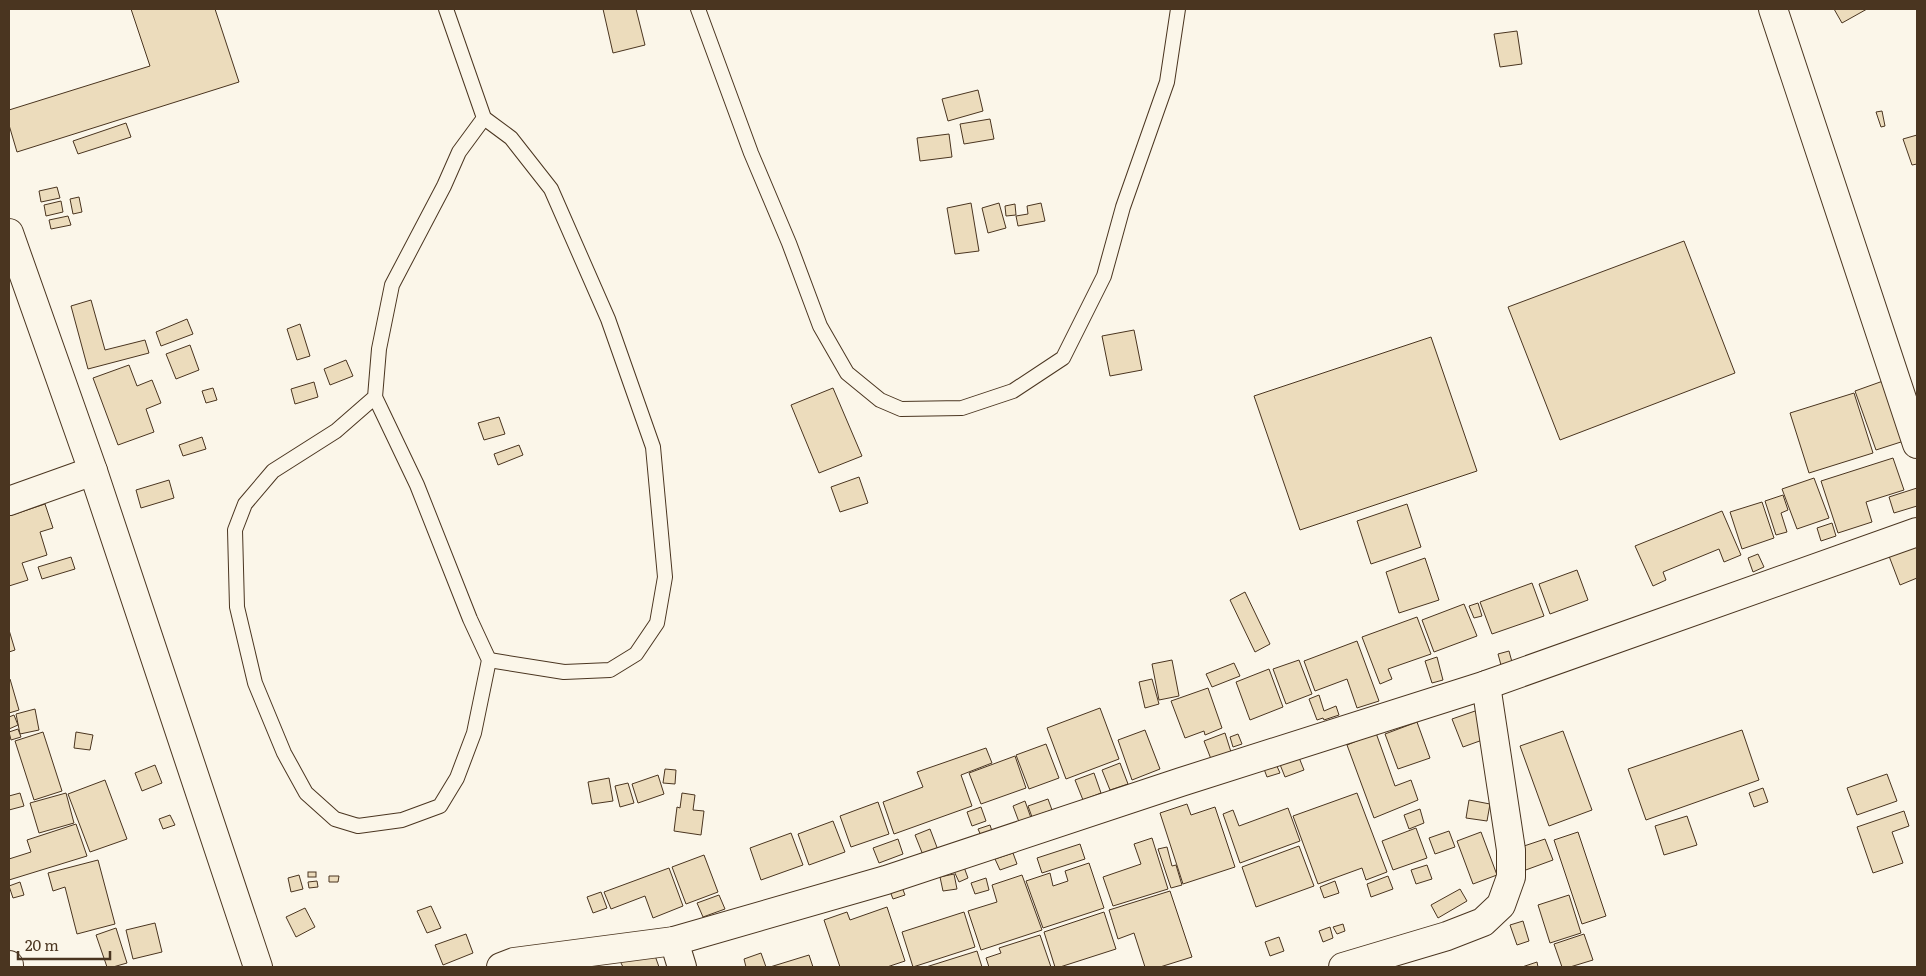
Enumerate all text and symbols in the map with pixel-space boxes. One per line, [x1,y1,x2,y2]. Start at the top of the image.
scale bar [18,928,110,960]
text: 20 m [25,933,59,956]

